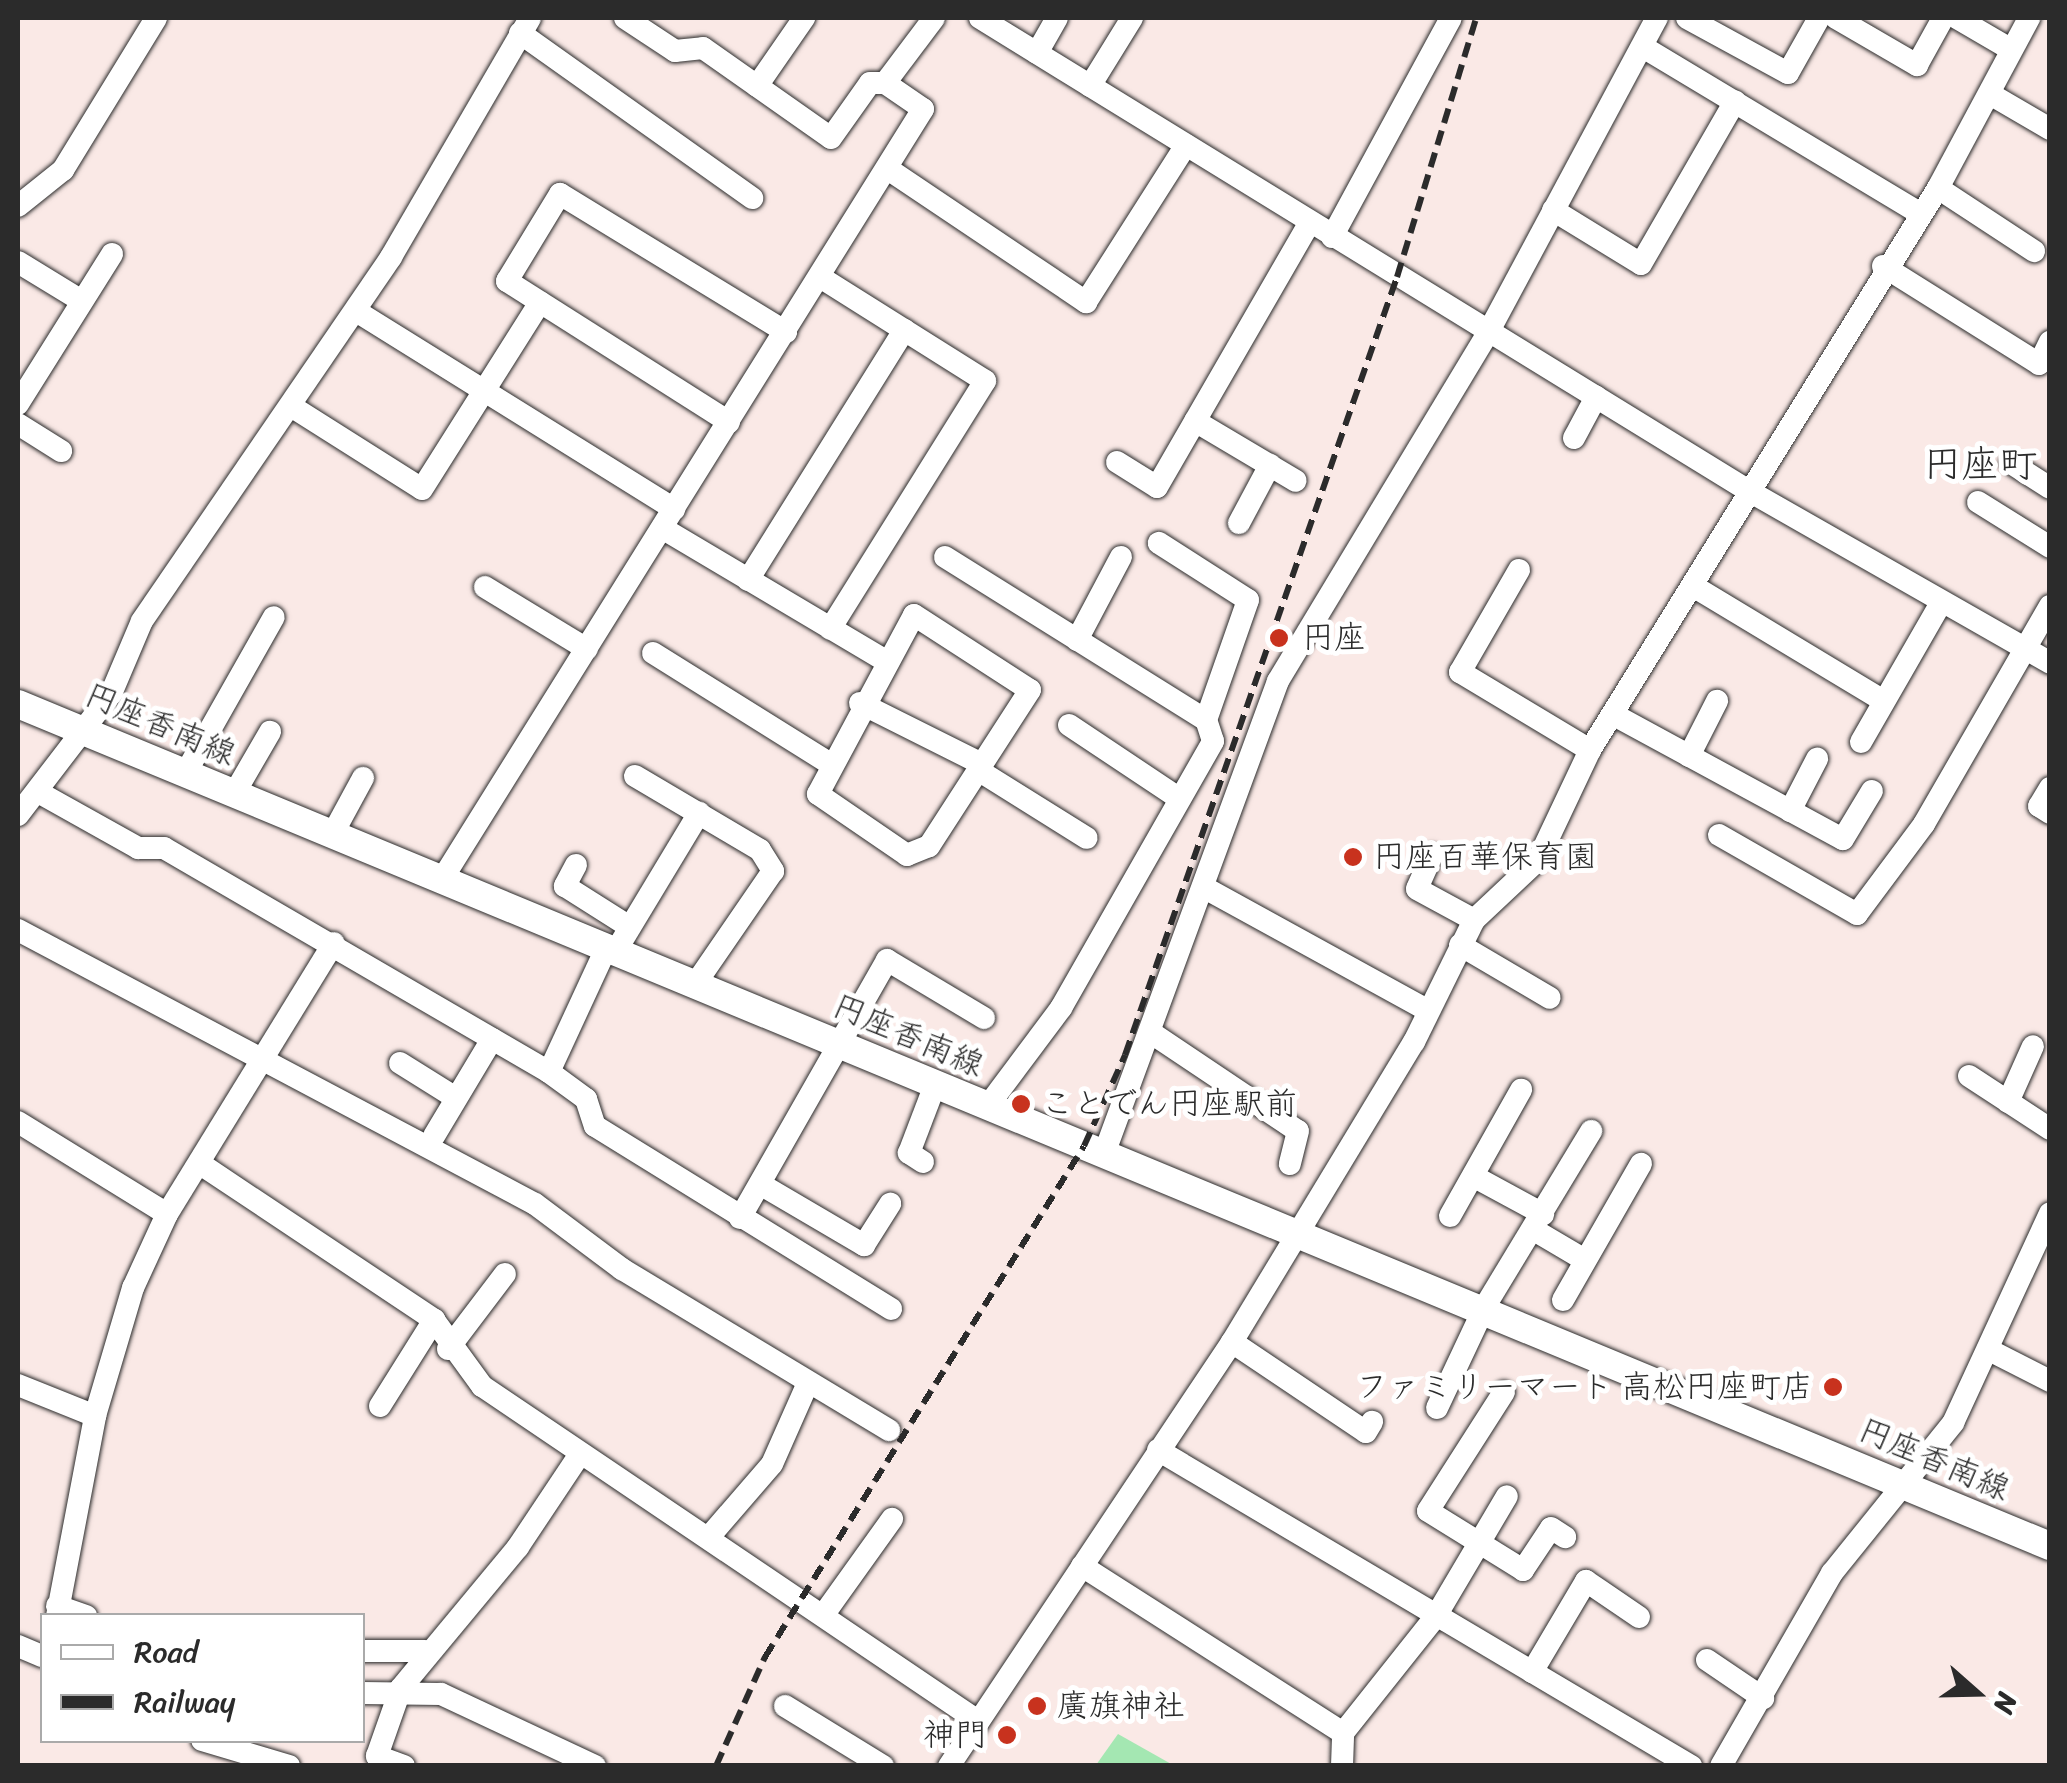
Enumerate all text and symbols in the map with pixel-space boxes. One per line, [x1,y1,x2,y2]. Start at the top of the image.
district label: 円座町 [1923,442,2037,488]
place label: 円座 [1302,619,1366,657]
marker: 円座 [1266,625,1292,651]
street label: 円座香南線 [79,676,241,774]
place label: 円座百華保育園 [1373,838,1597,876]
marker: 円座百華保育園 [1342,846,1364,868]
street label: 円座香南線 [827,987,989,1085]
place label: ことでん円座駅前 [1041,1085,1297,1123]
marker: ことでん円座駅前 [1010,1093,1032,1115]
place label: ファミリーマート 高松円座町店 [1357,1368,1813,1406]
marker: ファミリーマート 高松円座町店 [1822,1376,1844,1398]
street label: 円座香南線 [1853,1411,2015,1509]
legend [40,1613,365,1743]
text: Road [134,1625,198,1679]
north arrow [1927,1643,2027,1743]
text: Railway [134,1675,235,1729]
text: N [1979,1686,2032,1721]
place label: 廣旗神社 [1057,1687,1185,1725]
marker: 廣旗神社 [1026,1695,1048,1717]
place label: 神門 [923,1716,987,1754]
marker: 神門 [996,1724,1018,1746]

